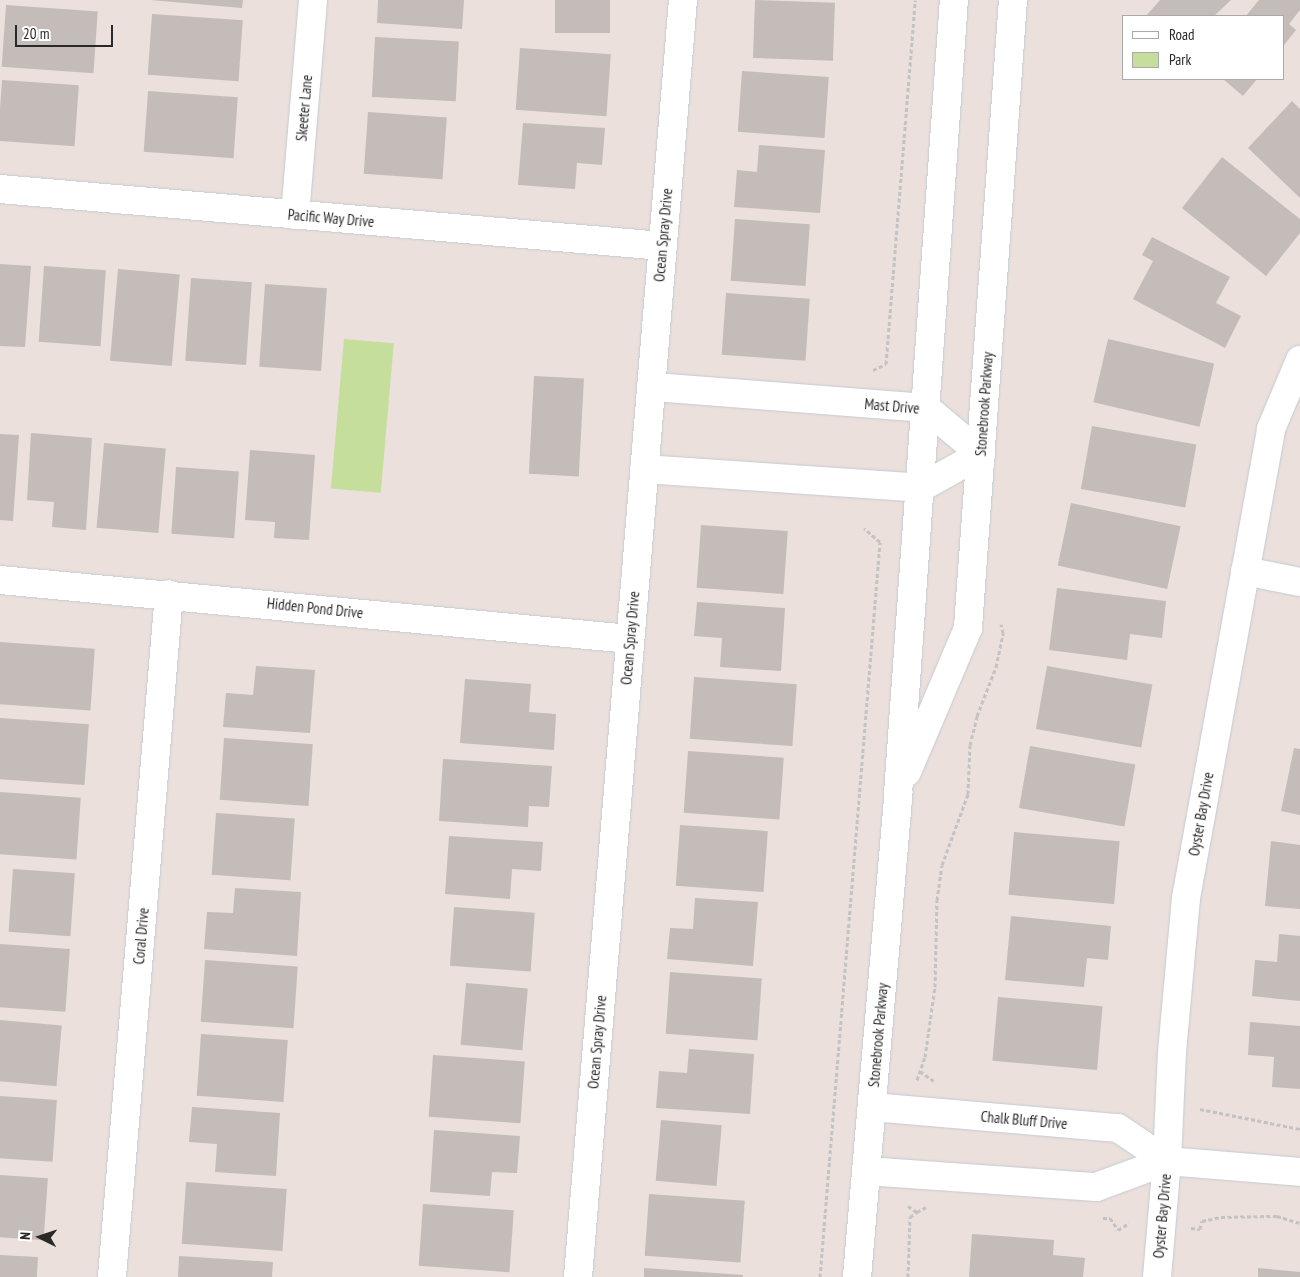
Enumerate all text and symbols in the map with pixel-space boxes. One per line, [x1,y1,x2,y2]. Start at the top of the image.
scale bar [18,15,115,47]
legend [1122,15,1285,80]
text: 20 m [23,24,49,43]
text: Road [1169,25,1195,44]
text: Park [1169,50,1191,69]
street label: Skeeter Lane [292,74,316,142]
street label: Ocean Spray Drive [650,187,676,283]
street label: Pacific Way Drive [287,205,375,231]
street label: Stonebrook Parkway [971,351,997,457]
street label: Mast Drive [864,395,920,417]
street label: Ocean Spray Drive [617,590,643,686]
street label: Hidden Pond Drive [266,594,364,622]
street label: Oyster Bay Drive [1185,770,1217,858]
street label: Coral Drive [130,907,152,965]
street label: Stonebrook Parkway [864,982,892,1088]
street label: Ocean Spray Drive [584,994,610,1090]
street label: Chalk Bluff Drive [980,1107,1068,1133]
street label: Oyster Bay Drive [1149,1173,1175,1259]
north arrow [15,1212,65,1262]
text: N [16,1232,34,1240]

